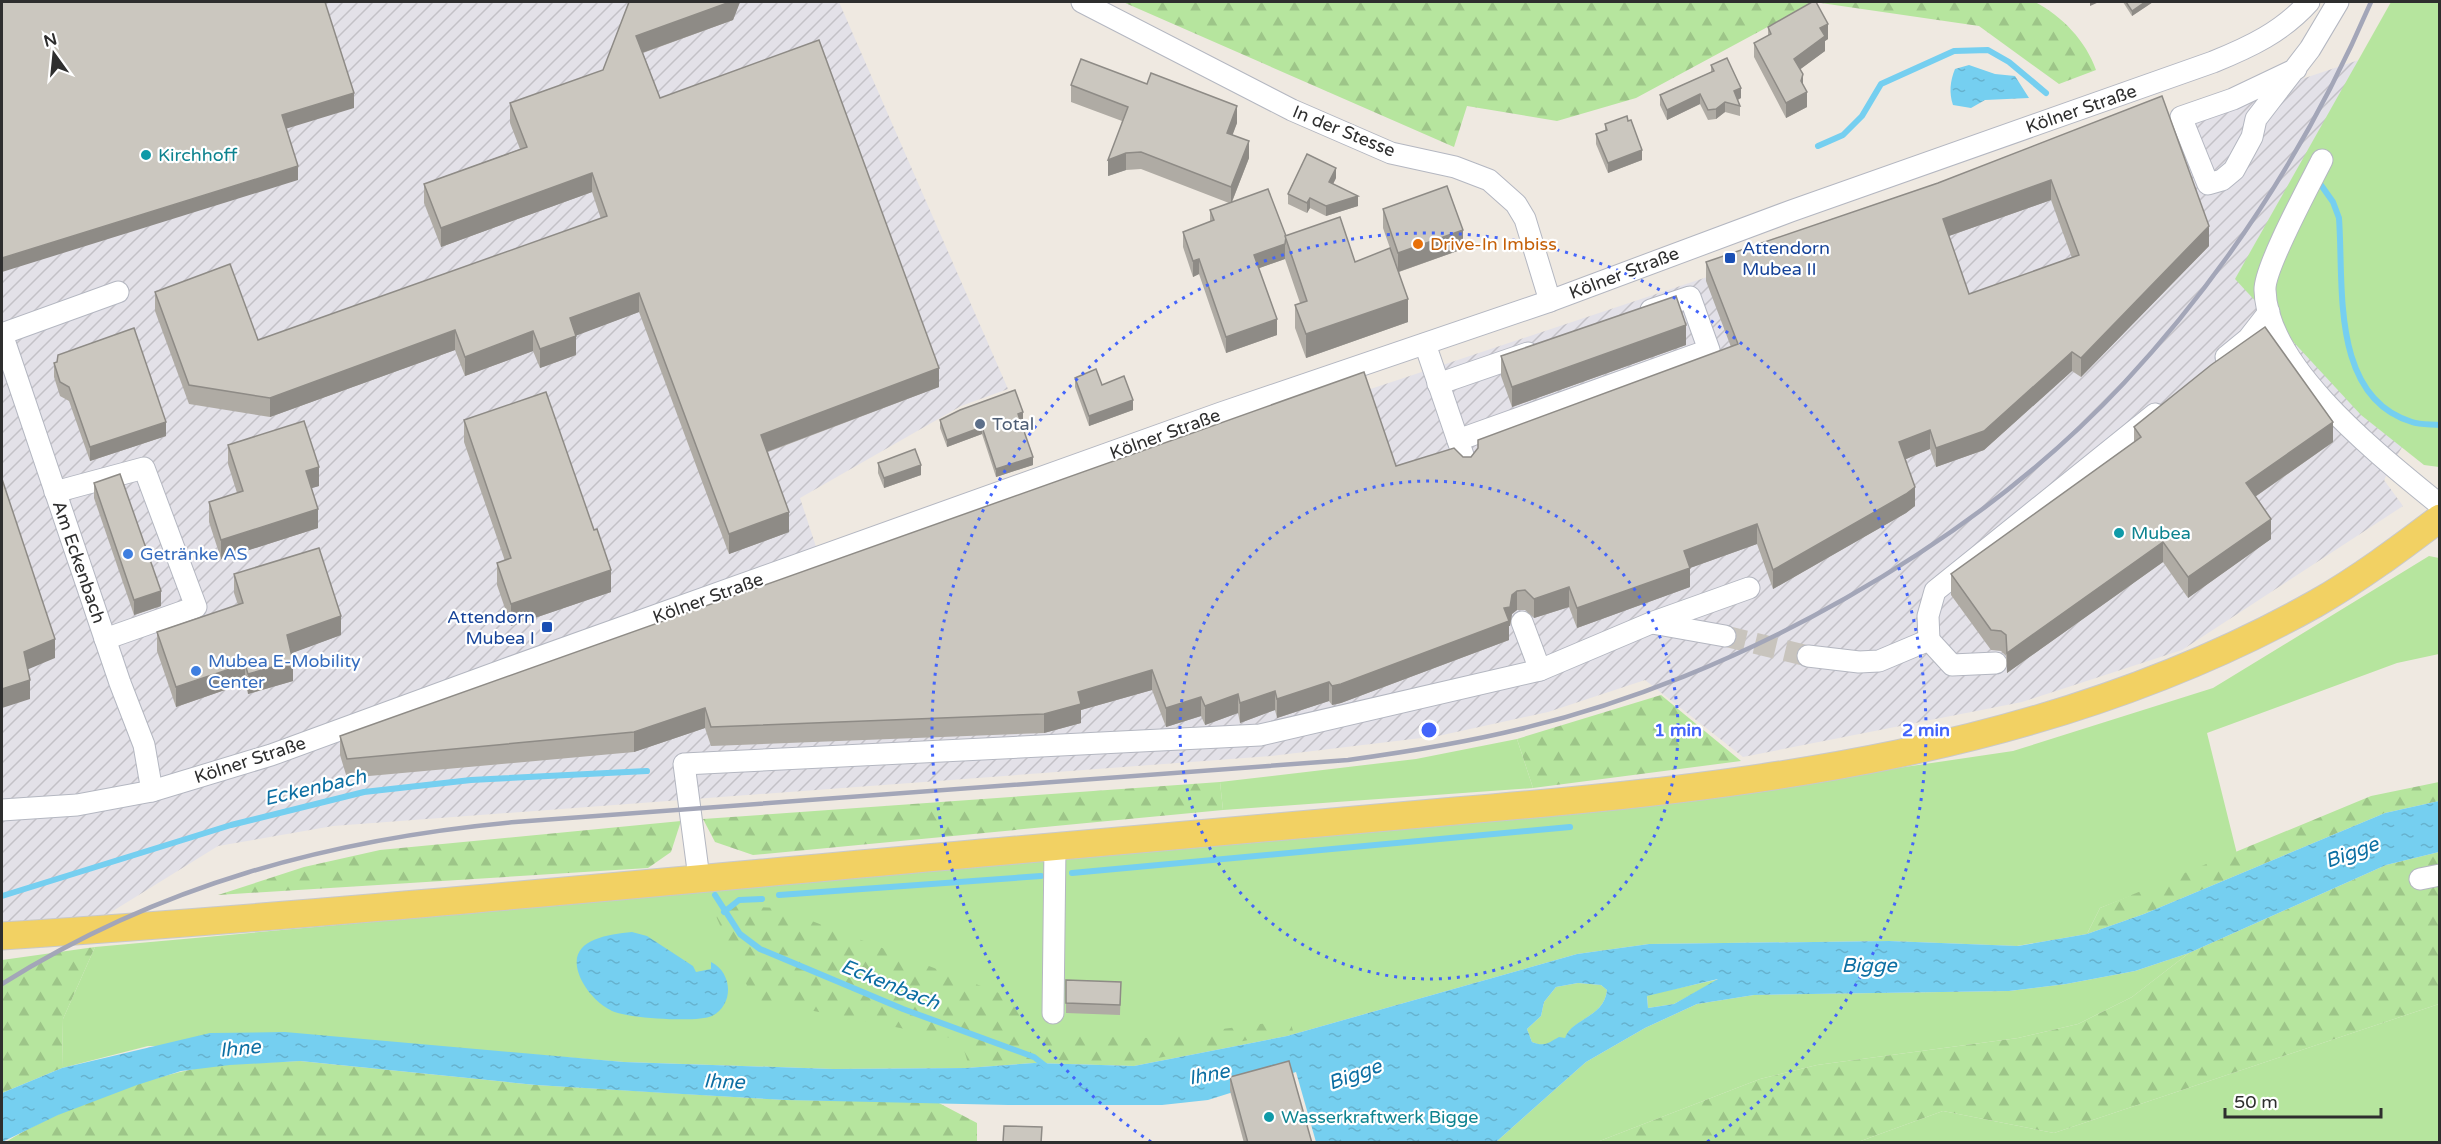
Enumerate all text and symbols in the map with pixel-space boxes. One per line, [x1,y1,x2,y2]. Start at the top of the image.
north arrow [24,24,84,84]
text: N [42,29,59,52]
street label: Kölner Straße [2023,80,2139,138]
street label: In der Stesse [1289,100,1399,162]
place label: Kirchhoff [158,144,238,166]
marker: Kirchhoff [139,148,153,162]
place label: Drive-In Imbiss [1430,233,1557,255]
marker: Drive-In Imbiss [1411,237,1425,251]
place label: Attendorn Mubea II [1742,237,1830,280]
street label: Kölner Straße [1566,242,1682,304]
marker: Attendorn Mubea II [1723,251,1737,265]
street label: Kölner Straße [1107,404,1223,464]
place label: Total [992,413,1034,435]
marker: Total [973,417,987,431]
street label: Am Eckenbach [48,498,110,626]
place label: Mubea [2131,522,2191,544]
marker: Mubea [2112,526,2126,540]
place label: Getränke AS [140,543,248,565]
marker: Getränke AS [121,547,135,561]
street label: Kölner Straße [650,568,766,628]
place label: Attendorn Mubea I [447,606,535,649]
marker: Attendorn Mubea I [540,620,554,634]
place label: Mubea E-Mobility Center [208,650,361,693]
marker: Mubea E-Mobility Center [189,664,203,678]
text: 1 min [1654,719,1702,741]
text: 2 min [1902,719,1950,741]
centre of rings [1419,720,1439,740]
street label: Kölner Straße [191,732,309,788]
water label: Eckenbach [262,764,369,811]
water label: Bigge [2322,832,2384,874]
water label: Eckenbach [837,954,943,1016]
water label: Bigge [1841,954,1898,978]
water label: Ihne [218,1035,263,1063]
water label: Bigge [1325,1054,1387,1096]
water label: Ihne [1186,1059,1233,1091]
water label: Ihne [703,1069,747,1095]
scale bar [2225,1081,2381,1119]
text: 50 m [2234,1091,2278,1113]
place label: Wasserkraftwerk Bigge [1281,1106,1478,1128]
marker: Wasserkraftwerk Bigge [1262,1110,1276,1124]

